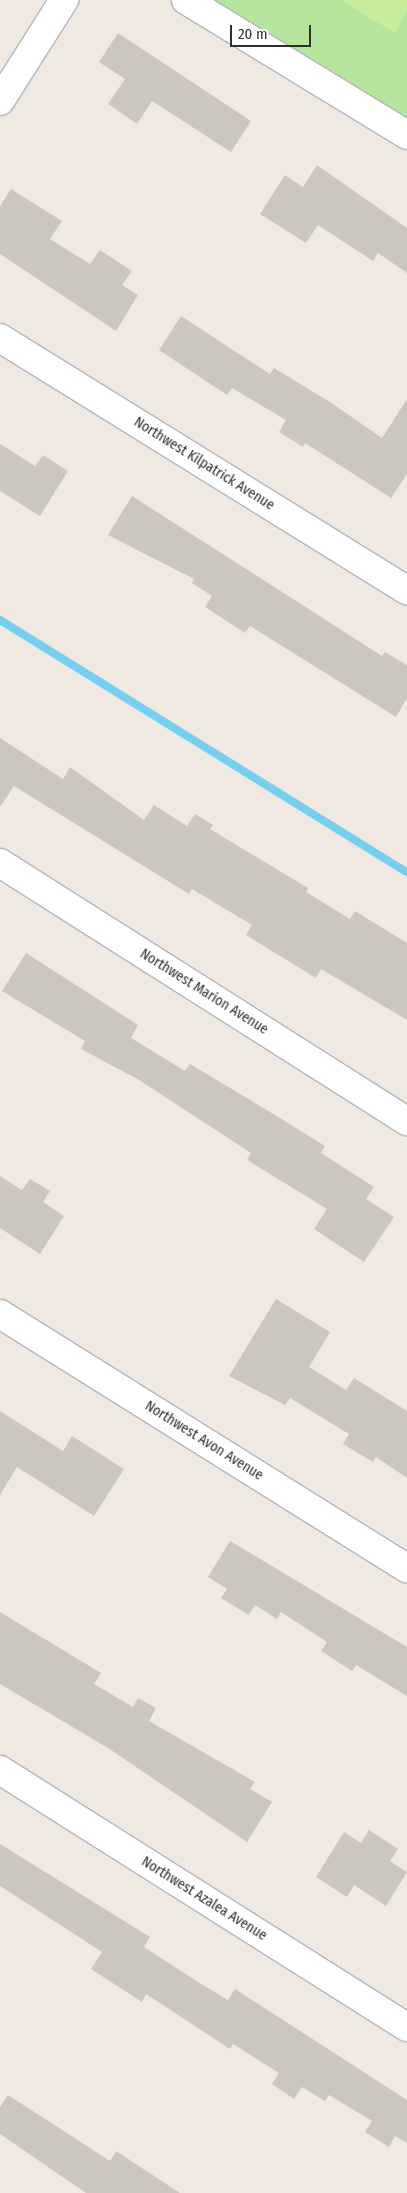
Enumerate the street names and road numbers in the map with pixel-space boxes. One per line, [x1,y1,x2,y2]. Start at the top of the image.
street label: Northwest Kilpatrick Avenue [131,414,277,514]
street label: Northwest Marion Avenue [137,946,271,1038]
street label: Northwest Avon Avenue [142,1398,266,1484]
street label: Northwest Azalea Avenue [138,1854,270,1944]

